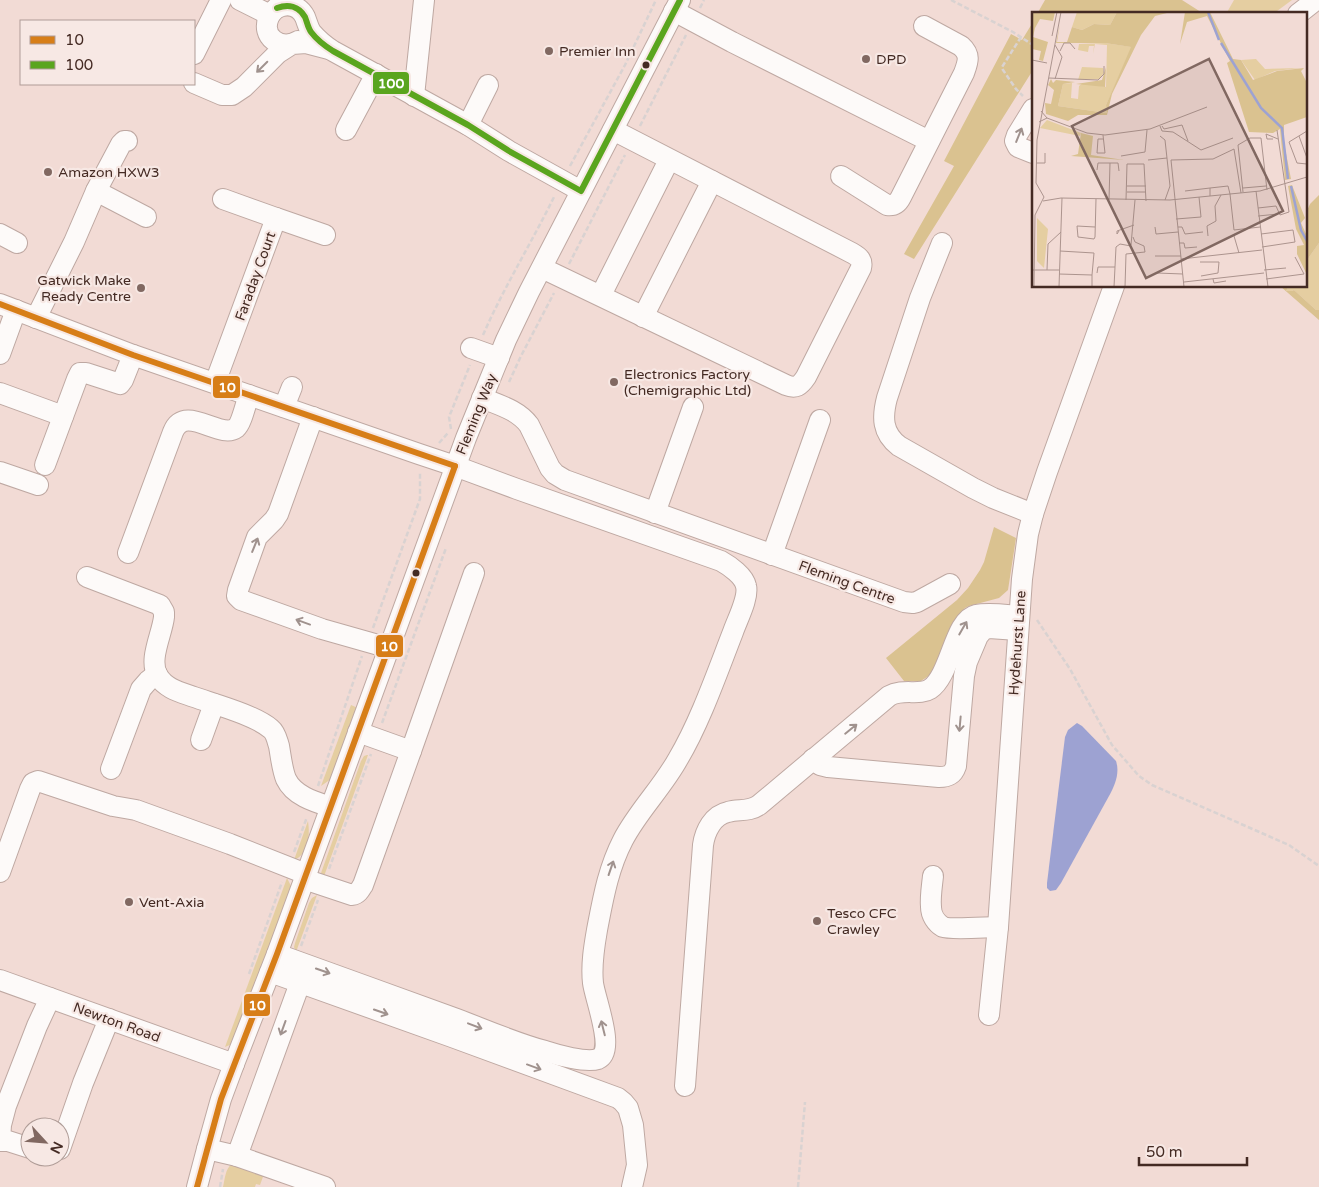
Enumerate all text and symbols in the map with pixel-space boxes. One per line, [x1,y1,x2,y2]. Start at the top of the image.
inset map [1032,12,1306,288]
legend [20,20,195,85]
text: 10 [65,31,84,49]
place label: Premier Inn [559,43,636,60]
marker: Premier Inn [543,45,555,57]
place label: DPD [876,51,906,68]
marker: DPD [860,53,872,65]
text: 100 [65,56,93,74]
unlabelled marker [641,60,651,70]
one-way arrow [257,61,269,73]
line badge: 100 [372,71,410,95]
text: 100 [378,75,404,92]
one-way arrow [1014,128,1024,143]
place label: Amazon HXW3 [58,164,160,181]
marker: Amazon HXW3 [42,166,54,178]
street label: Faraday Court [231,229,280,323]
place label: Gatwick Make Ready Centre [37,272,131,305]
marker: Gatwick Make Ready Centre [135,282,147,294]
place label: Electronics Factory (Chemigraphic Ltd) [624,366,751,399]
street label: Fleming Way [452,371,501,457]
line badge: 10 [212,375,241,399]
marker: Electronics Factory (Chemigraphic Ltd) [608,376,620,388]
text: 10 [218,379,236,396]
one-way arrow [251,537,260,552]
street label: Fleming Centre [796,557,897,608]
unlabelled marker [411,568,421,578]
street label: Hydehurst Lane [1005,590,1030,696]
one-way arrow [296,616,312,626]
one-way arrow [958,621,968,635]
line badge: 10 [375,634,404,658]
text: 10 [380,638,398,655]
one-way arrow [955,716,964,732]
one-way arrow [844,723,857,734]
one-way arrow [607,861,616,877]
place label: Vent-Axia [139,894,204,911]
marker: Vent-Axia [123,896,135,908]
place label: Tesco CFC Crawley [827,905,897,938]
marker: Tesco CFC Crawley [811,915,823,927]
one-way arrow [314,966,330,976]
line badge: 10 [243,993,271,1017]
text: 10 [248,997,266,1014]
street label: Newton Road [71,999,163,1046]
one-way arrow [373,1008,388,1017]
one-way arrow [278,1020,287,1036]
one-way arrow [598,1020,607,1036]
one-way arrow [467,1022,482,1031]
one-way arrow [525,1063,541,1072]
north arrow [20,1117,70,1167]
scale bar [1139,1134,1246,1166]
text: N [46,1139,66,1156]
text: 50 m [1146,1143,1183,1161]

